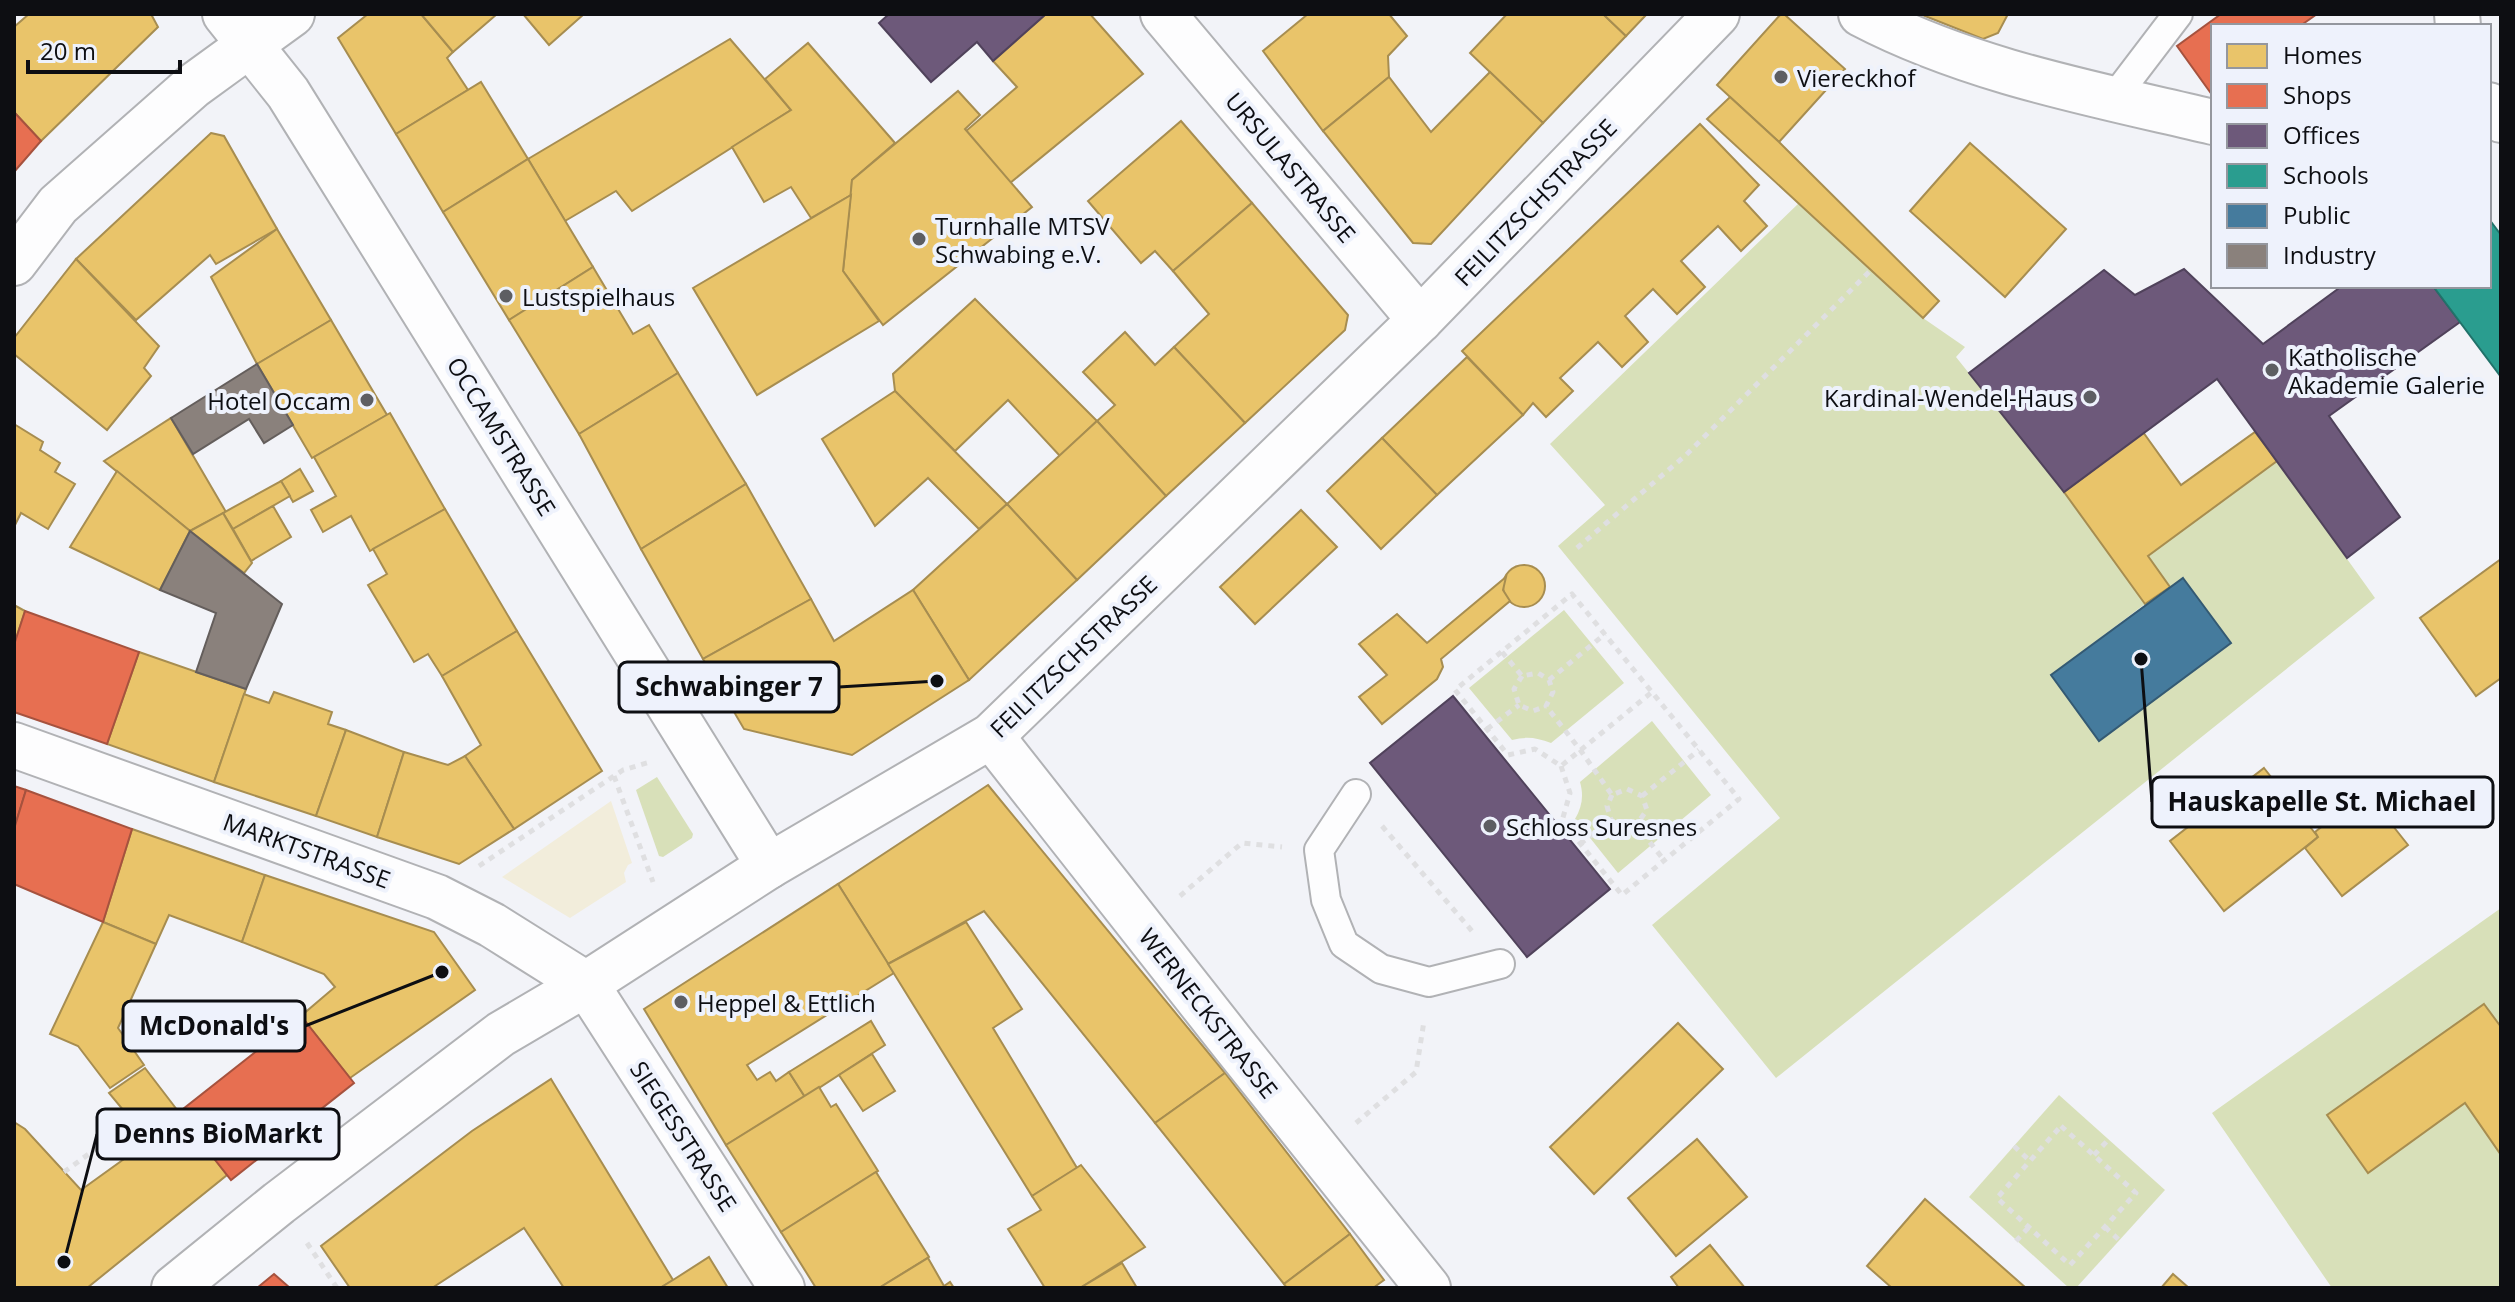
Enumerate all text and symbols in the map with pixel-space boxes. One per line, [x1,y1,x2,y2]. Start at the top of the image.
scale bar [28,24,180,74]
legend [2211,24,2491,288]
text: 20 m [40,34,96,67]
text: Homes [2283,38,2362,71]
place label: Viereckhof [1797,61,1917,94]
marker: Viereckhof [1772,68,1790,86]
text: Shops [2283,78,2351,111]
street label: URSULASTRASSE [1218,85,1364,249]
street label: FEILITZSCHSTRASSE [1447,111,1623,293]
text: Offices [2283,118,2360,151]
text: Schools [2283,158,2369,191]
text: Public [2283,198,2350,231]
place label: Turnhalle MTSV Schwabing e.V. [935,209,1110,270]
marker: Turnhalle MTSV Schwabing e.V. [910,230,928,248]
text: Industry [2283,238,2377,271]
place label: Lustspielhaus [522,280,675,313]
marker: Lustspielhaus [497,287,515,305]
place label: Katholische Akademie Galerie [2288,340,2485,401]
street label: OCCAMSTRASSE [440,350,564,522]
marker: Katholische Akademie Galerie [2263,361,2281,379]
place label: Kardinal-Wendel-Haus [1824,381,2074,414]
place label: Hotel Occam [207,384,351,417]
marker: Kardinal-Wendel-Haus [2081,388,2099,406]
marker: Hotel Occam [358,391,376,409]
street label: FEILITZSCHSTRASSE [982,568,1164,744]
callout: Schwabinger 7 [619,662,839,712]
text: Schwabinger 7 [635,668,823,704]
callout: Hauskapelle St. Michael [2152,777,2493,827]
text: Hauskapelle St. Michael [2168,783,2476,819]
street label: MARKTSTRASSE [219,804,395,896]
place label: Schloss Suresnes [1506,810,1697,843]
marker: Schloss Suresnes [1481,817,1499,835]
street label: WERNECKSTRASSE [1132,921,1286,1105]
place label: Heppel & Ettlich [697,986,876,1019]
marker: Heppel & Ettlich [672,993,690,1011]
callout: McDonald's [123,1001,305,1051]
text: McDonald's [139,1007,289,1043]
street label: SIEGESSTRASSE [623,1054,745,1218]
callout: Denns BioMarkt [97,1109,339,1159]
text: Denns BioMarkt [113,1115,323,1151]

